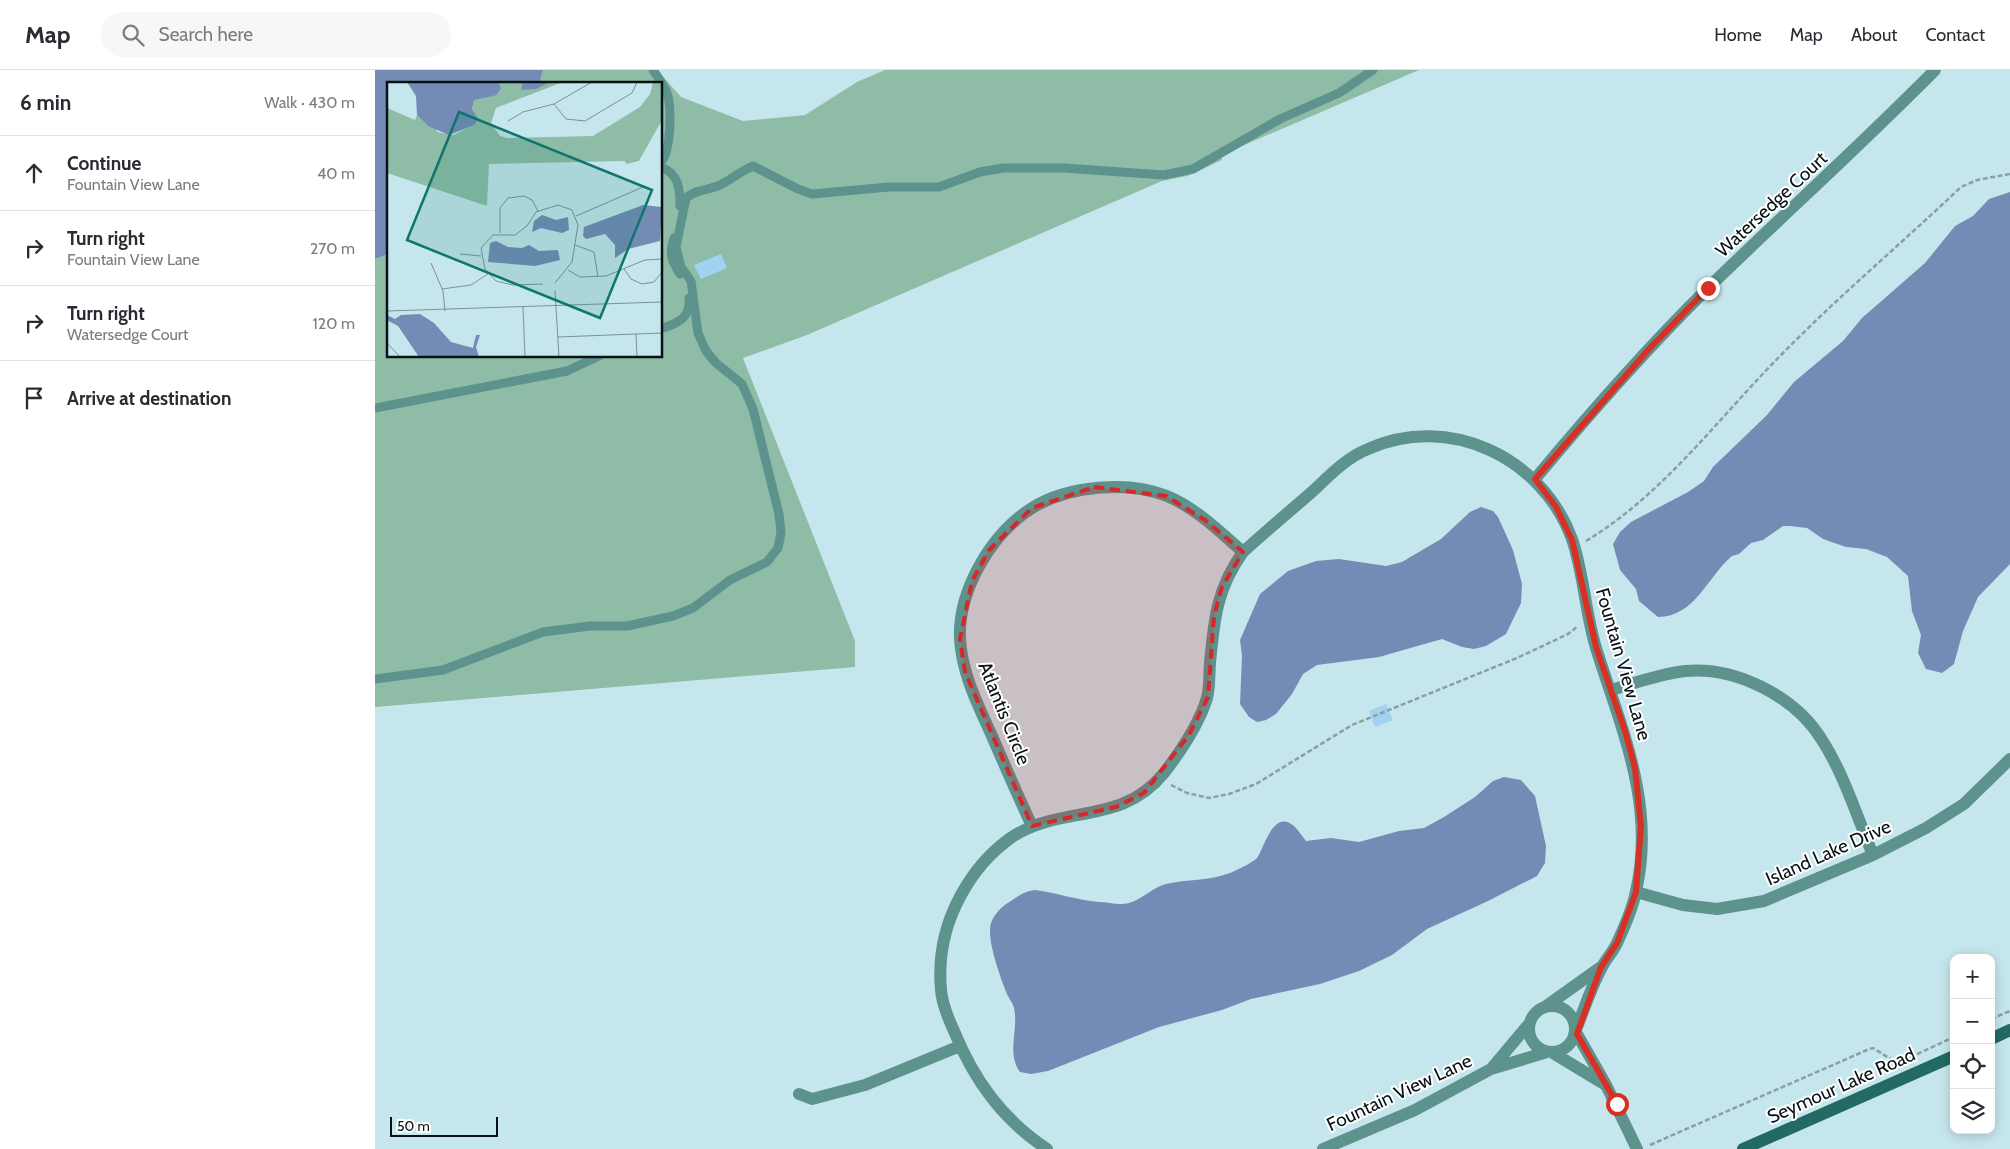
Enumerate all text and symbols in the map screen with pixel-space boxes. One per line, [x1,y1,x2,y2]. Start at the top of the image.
search box [101,12,451,57]
text: Map [25,20,71,49]
icon: search [119,21,147,49]
text: Search here [159,23,253,46]
text: Home [1714,24,1762,46]
text: Map [1790,24,1823,46]
text: About [1851,24,1897,46]
text: Contact [1925,24,1985,46]
inset map [387,82,663,358]
text: 6 min [20,90,71,115]
text: Walk · 430 m [264,93,355,112]
street label: Watersedge Court [1711,146,1832,262]
text: Continue [67,152,141,175]
icon: ahead [20,159,48,187]
text: 40 m [317,164,355,183]
text: Fountain View Lane [67,175,200,194]
text: Turn right [67,227,145,250]
icon: right [20,234,48,262]
text: 270 m [310,239,355,258]
text: Fountain View Lane [67,250,200,269]
route end [1697,277,1720,300]
text: Turn right [67,302,145,325]
icon: right [20,309,48,337]
text: 120 m [313,314,355,333]
text: Watersedge Court [67,325,188,344]
icon: arrive [20,384,48,412]
text: Arrive at destination [67,387,231,410]
street label: Fountain View Lane [1591,585,1656,743]
street label: Atlantis Circle [973,658,1036,768]
street label: Island Lake Drive [1762,814,1895,890]
map controls [1950,954,1995,1134]
button: + [1950,954,1995,999]
button: − [1950,999,1995,1044]
street label: Seymour Lake Road [1764,1042,1919,1128]
button: locate [1950,1044,1995,1089]
street label: Fountain View Lane [1323,1049,1476,1136]
button: layers [1950,1089,1995,1134]
route start [1606,1093,1629,1116]
scale bar [390,1114,497,1137]
text: 50 m [397,1117,430,1135]

